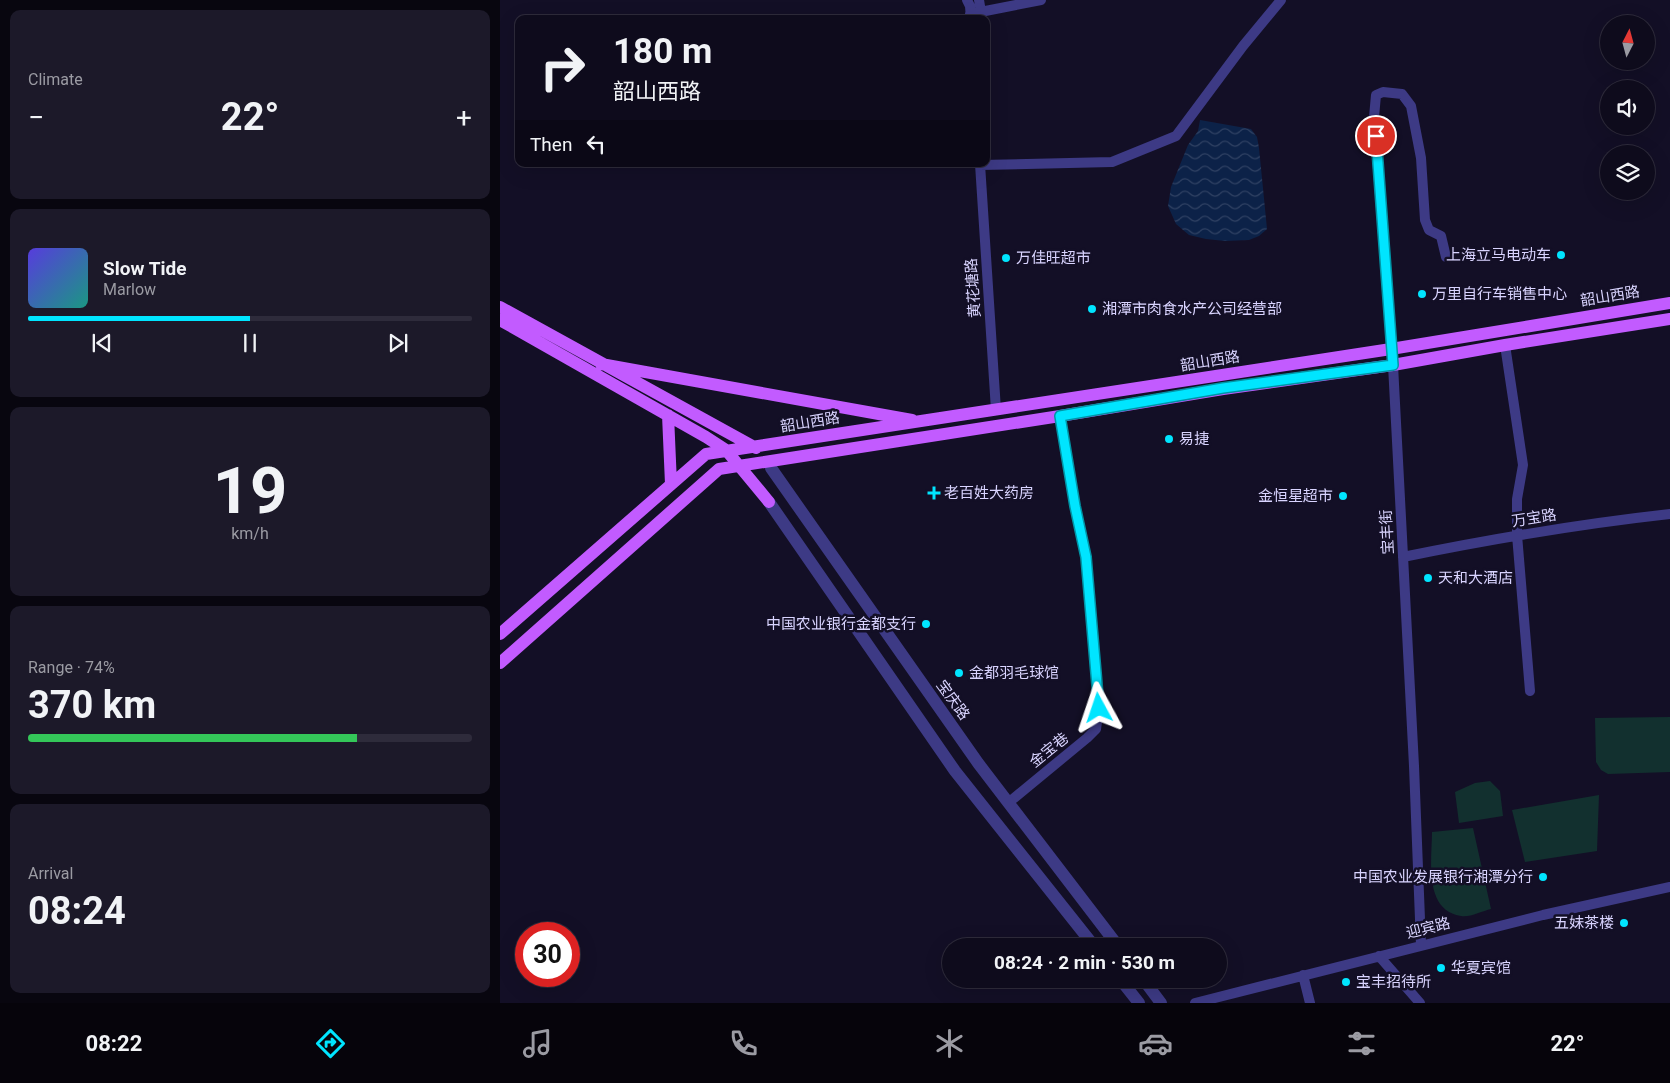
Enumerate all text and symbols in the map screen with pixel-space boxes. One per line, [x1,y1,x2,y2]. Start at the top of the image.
north arrow [1600,15,1655,70]
map controls [1600,15,1655,200]
text: 180 m [613,31,712,72]
icon: right [530,35,595,100]
text: Climate [28,70,83,89]
text: 韶山西路 [613,79,701,104]
button: sound [1600,80,1655,135]
text: 22° [221,95,279,139]
text: − [28,101,44,134]
text: + [456,101,472,134]
pin [1355,115,1397,157]
icon: arrive [1362,122,1390,150]
icon: left [582,130,610,158]
text: Then [530,133,572,156]
button: layers [1600,145,1655,200]
place label: 上海立马电动车 [1446,246,1551,264]
place label: 万佳旺超市 [1016,249,1091,267]
marker: 上海立马电动车 [1555,249,1567,261]
marker: 万佳旺超市 [1000,252,1012,264]
text: Slow Tide [103,257,186,280]
street label: 黄花塘路 [962,257,984,319]
text: Marlow [103,280,156,299]
street label: 韶山西路 [1579,282,1641,310]
place label: 万里自行车销售中心 [1432,285,1567,303]
marker: 万里自行车销售中心 [1416,288,1428,300]
place label: 湘潭市肉食水产公司经营部 [1102,300,1282,318]
marker: 湘潭市肉食水产公司经营部 [1086,303,1098,315]
icon: previous [88,329,116,357]
icon: pause [236,329,264,357]
icon: next [384,329,412,357]
street label: 韶山西路 [1179,347,1241,375]
street label: 韶山西路 [779,408,841,436]
place label: 易捷 [1179,430,1209,448]
marker: 易捷 [1163,433,1175,445]
text: 19 [213,453,287,529]
place label: 老百姓大药房 [944,484,1034,502]
marker: 老百姓大药房 [928,487,940,499]
place label: 金恒星超市 [1258,487,1333,505]
marker: 金恒星超市 [1337,490,1349,502]
street label: 万宝路 [1510,506,1558,530]
street label: 宝丰街 [1377,509,1397,555]
text: km/h [231,524,269,543]
place label: 天和大酒店 [1438,569,1513,587]
marker: 天和大酒店 [1422,572,1434,584]
place label: 中国农业银行金都支行 [766,615,916,633]
marker: 中国农业银行金都支行 [920,618,932,630]
text: Range · 74% [28,658,115,677]
place label: 金都羽毛球馆 [969,664,1059,682]
marker: 金都羽毛球馆 [953,667,965,679]
street label: 宝庆路 [932,677,974,723]
position arrow [1072,681,1124,733]
text: 370 km [28,683,156,727]
street label: 金宝巷 [1026,729,1072,771]
text: Arrival [28,864,73,883]
place label: 中国农业发展银行湘潭分行 [1353,868,1533,886]
marker: 中国农业发展银行湘潭分行 [1537,871,1549,883]
text: 08:24 [28,889,126,933]
street label: 迎宾路 [1404,914,1452,942]
place label: 五妹茶楼 [1554,914,1614,932]
marker: 五妹茶楼 [1618,917,1630,929]
speed limit sign: 30 [515,922,580,987]
text: 08:24 · 2 min · 530 m [994,951,1175,974]
place label: 华夏宾馆 [1451,959,1511,977]
marker: 华夏宾馆 [1435,962,1447,974]
place label: 宝丰招待所 [1356,973,1431,991]
marker: 宝丰招待所 [1340,976,1352,988]
icon: directions [313,1026,348,1061]
icon: music [520,1026,555,1061]
icon: phone [726,1026,761,1061]
icon: climate [932,1026,967,1061]
icon: car [1138,1026,1173,1061]
icon: filters [1344,1026,1379,1061]
text: 08:22 [86,1031,142,1056]
text: 22° [1550,1031,1584,1056]

